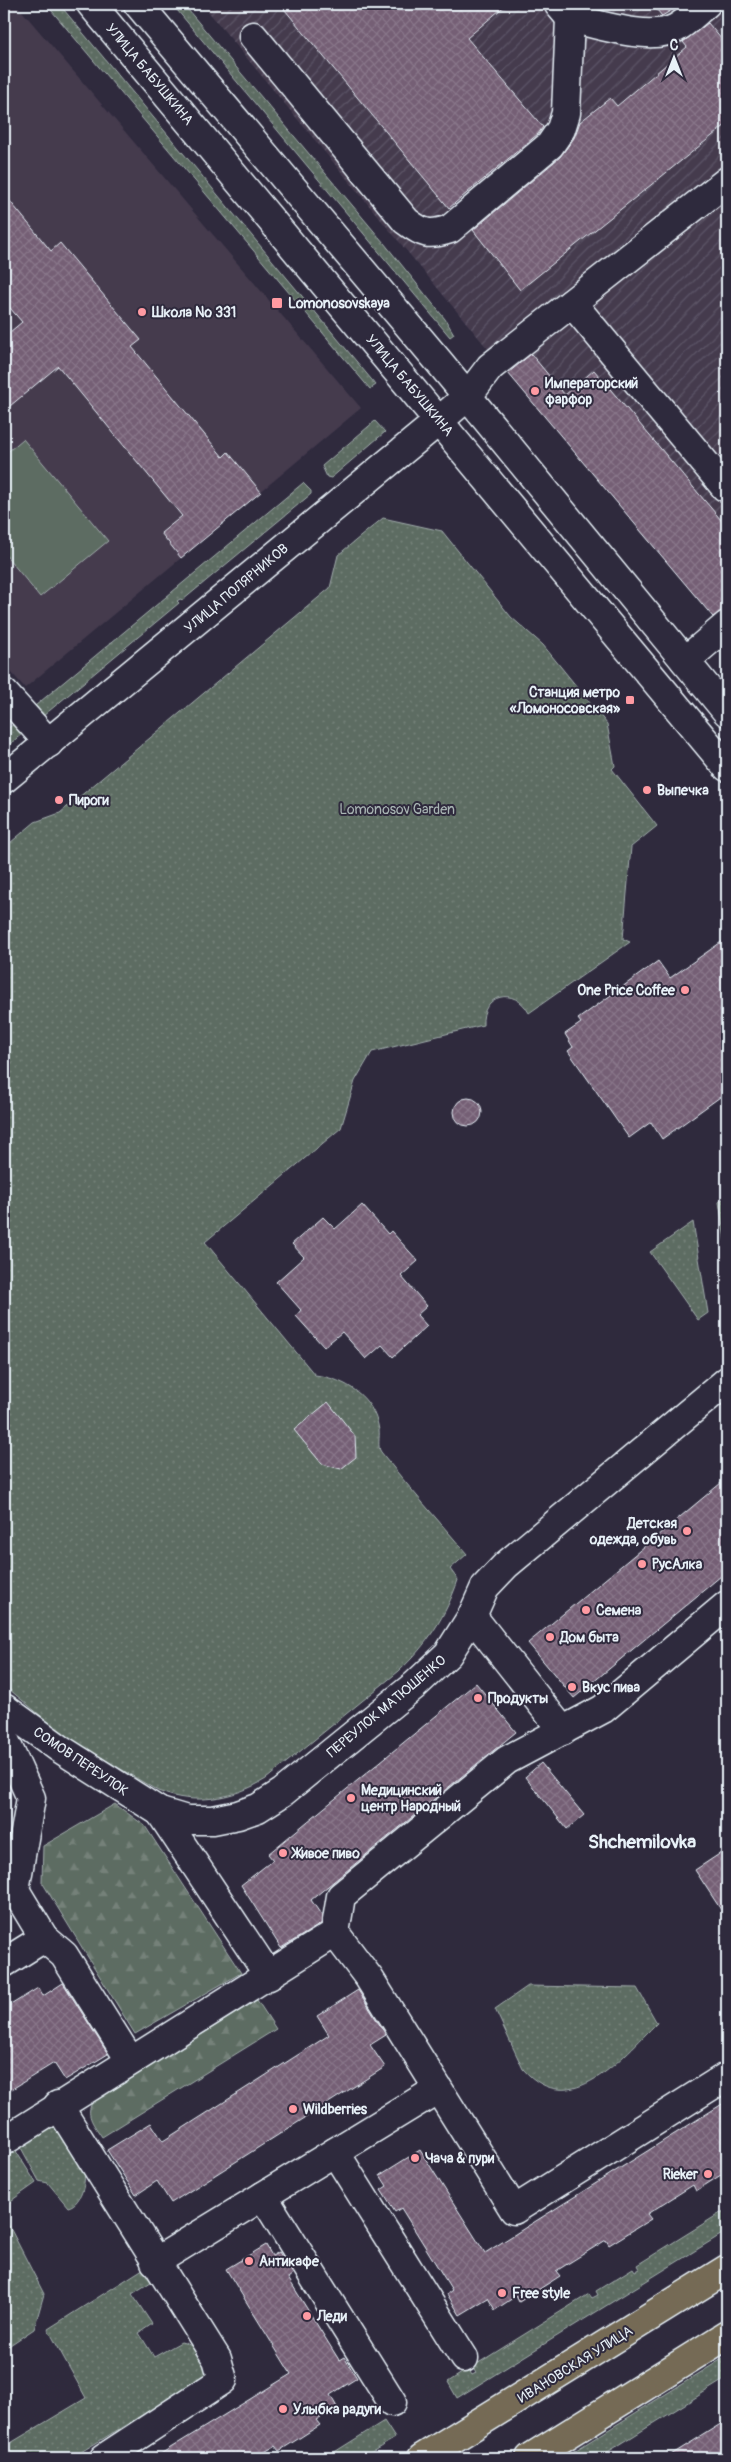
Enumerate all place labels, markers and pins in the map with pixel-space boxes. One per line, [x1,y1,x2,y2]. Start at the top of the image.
place label: Lomonosovskaya [288,295,390,312]
marker: Lomonosovskaya [270,296,284,310]
place label: Школа № 331 [151,304,236,321]
marker: Школа № 331 [136,306,148,318]
place label: Императорский фарфор [545,375,638,408]
marker: Императорский фарфор [529,385,541,397]
place label: Станция метро «Ломоносовская» [510,684,621,717]
marker: Станция метро «Ломоносовская» [624,694,636,706]
place label: Выпечка [657,782,709,799]
marker: Выпечка [641,784,653,796]
place label: Пироги [69,792,110,809]
marker: Пироги [53,794,65,806]
place label: One Price Coffee [577,982,676,999]
marker: One Price Coffee [679,984,691,996]
place label: Детская одежда, обувь [589,1515,677,1548]
marker: Детская одежда, обувь [681,1525,693,1537]
place label: РусАлка [652,1556,703,1573]
marker: РусАлка [636,1558,648,1570]
place label: Семена [596,1602,642,1619]
marker: Семена [580,1604,592,1616]
place label: Дом быта [559,1629,619,1646]
marker: Дом быта [544,1631,556,1643]
place label: Вкус пива [582,1679,641,1696]
marker: Вкус пива [566,1681,578,1693]
place label: Продукты [488,1690,548,1707]
marker: Продукты [472,1692,484,1704]
place label: Медицинский центр Народный [361,1782,461,1815]
marker: Медицинский центр Народный [345,1792,357,1804]
place label: Живое пиво [290,1845,360,1862]
marker: Живое пиво [277,1847,289,1859]
place label: Wildberries [303,2101,368,2118]
marker: Wildberries [287,2103,299,2115]
place label: Чача & пури [425,2150,495,2167]
marker: Чача & пури [409,2152,421,2164]
place label: Rieker [663,2166,699,2183]
marker: Rieker [702,2168,714,2180]
place label: Антикафе [259,2253,320,2270]
marker: Антикафе [243,2255,255,2267]
place label: Free style [512,2285,571,2302]
marker: Free style [496,2287,508,2299]
place label: Леди [316,2308,348,2325]
marker: Леди [301,2310,313,2322]
place label: Улыбка радуги [293,2401,382,2418]
marker: Улыбка радуги [277,2403,289,2415]

